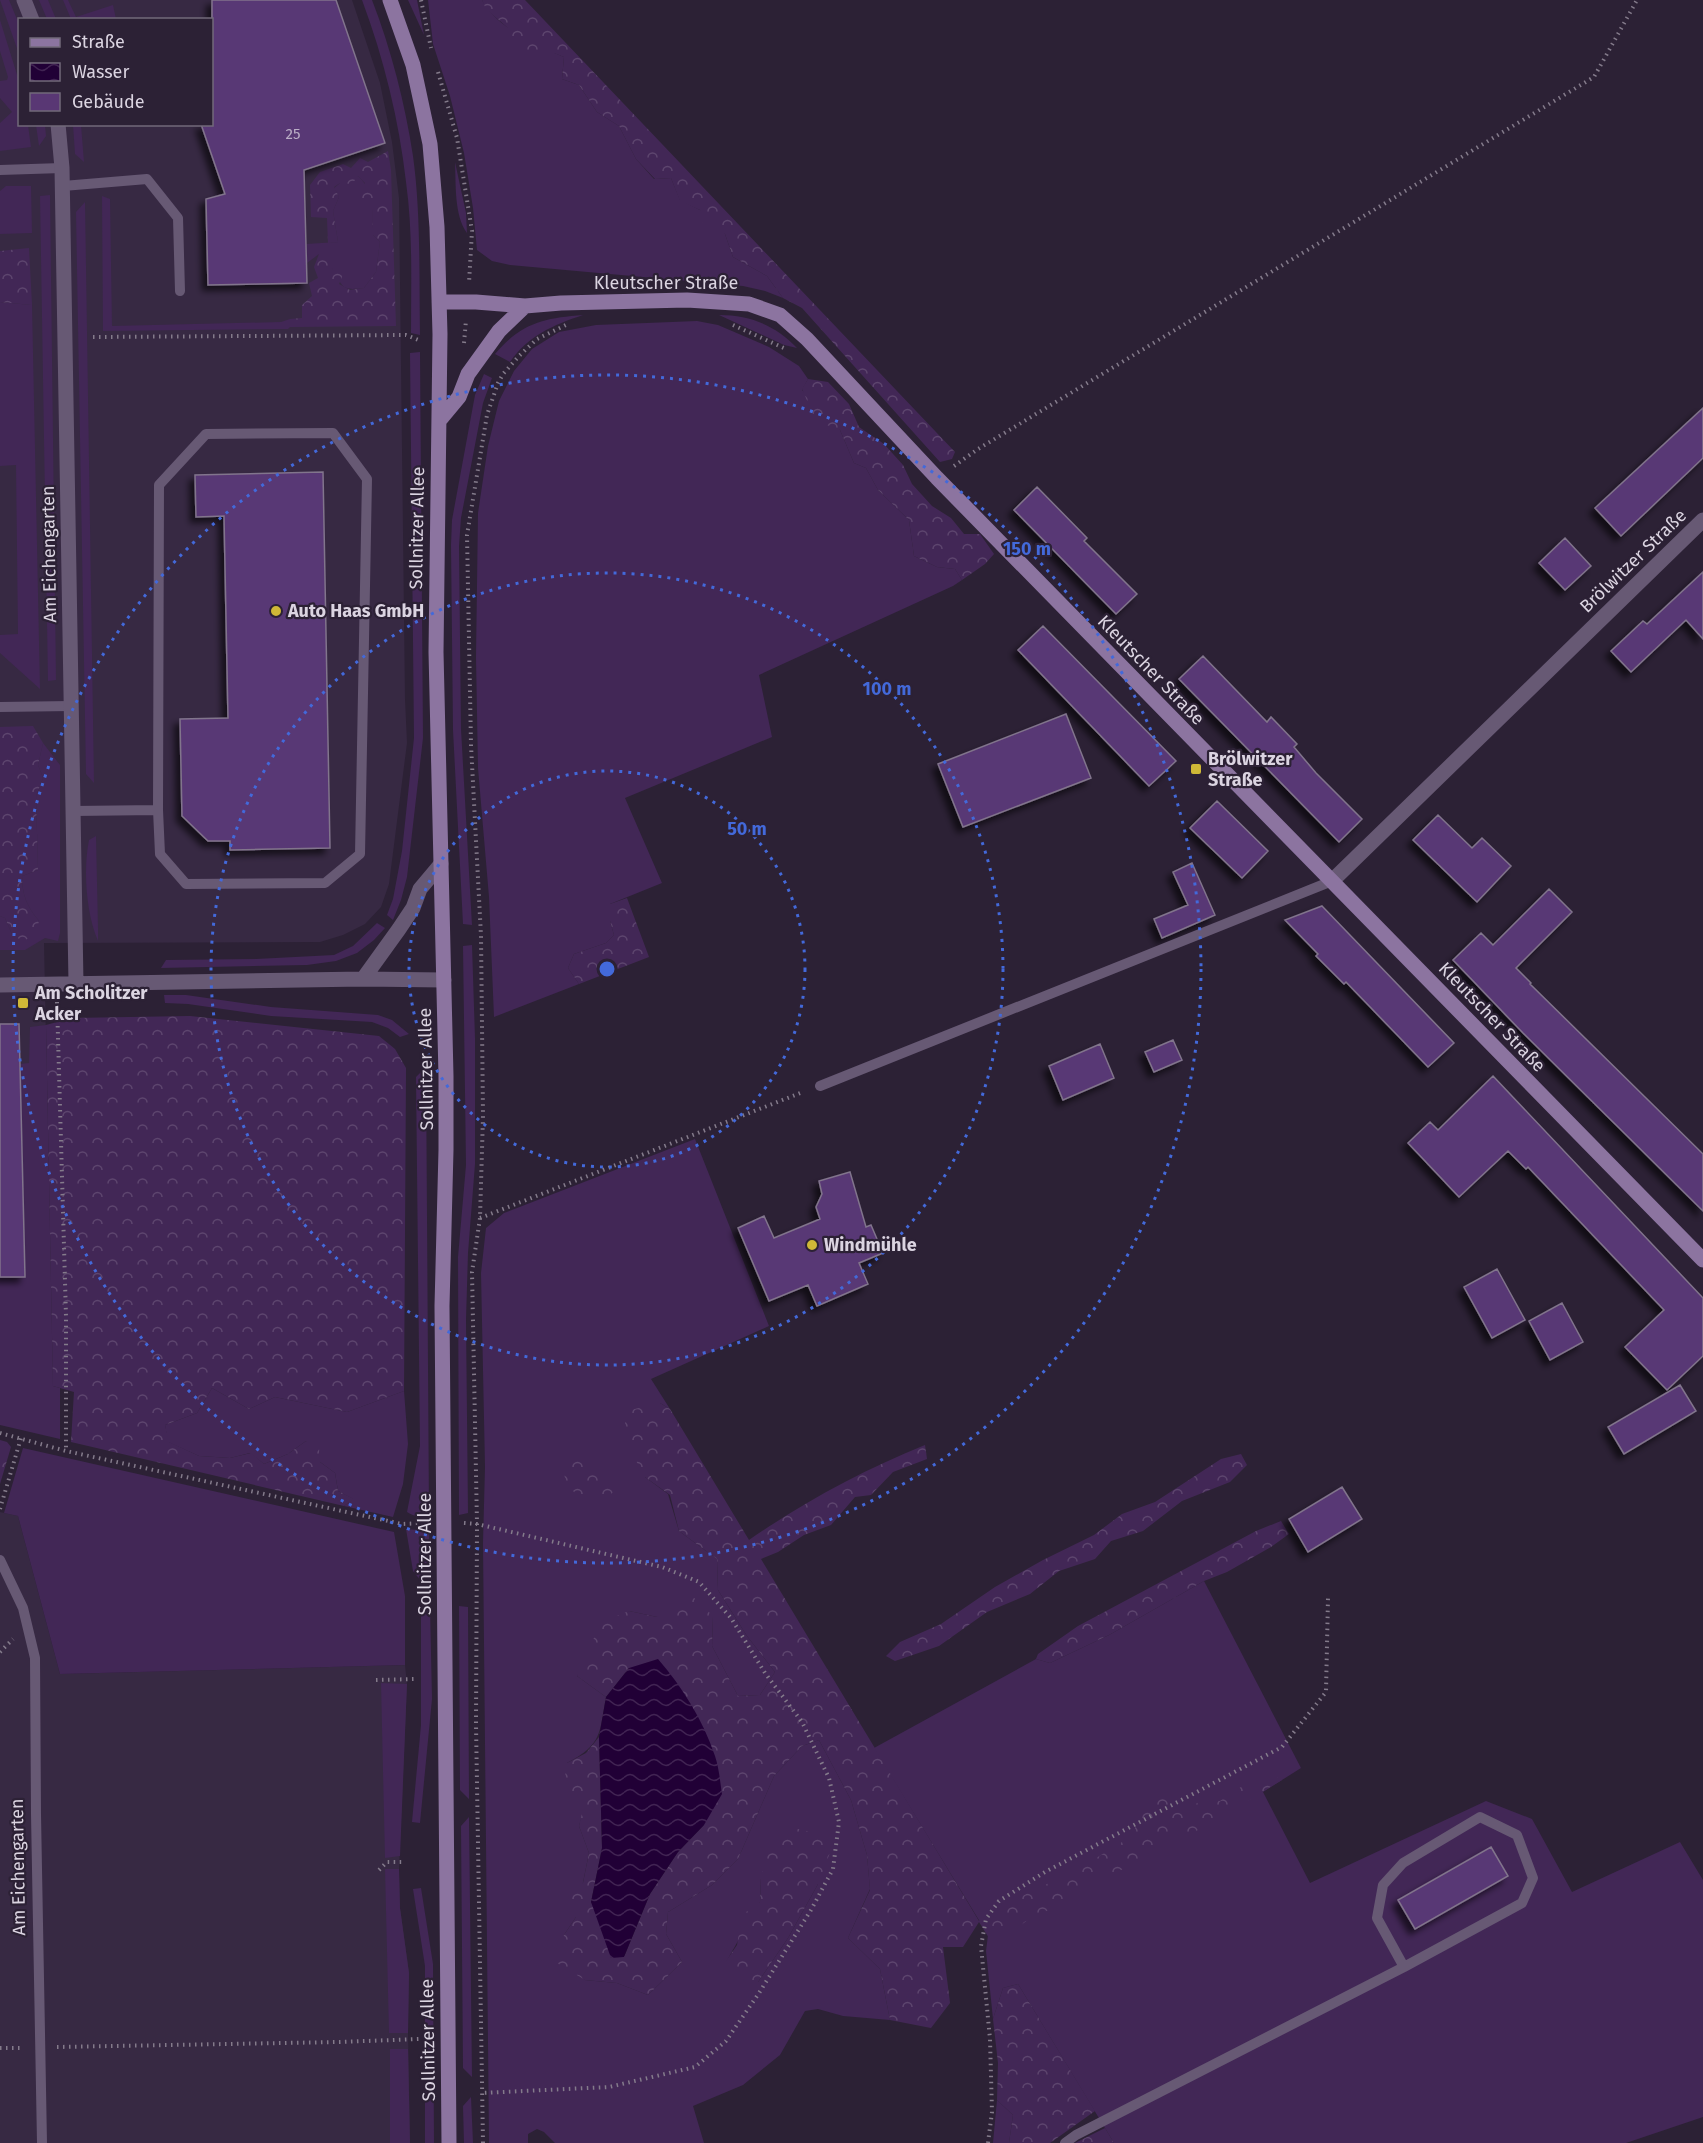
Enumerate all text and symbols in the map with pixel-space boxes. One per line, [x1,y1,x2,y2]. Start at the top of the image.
legend [18,18,213,126]
text: Straße [72,31,125,53]
text: Wasser [72,61,129,83]
text: Gebäude [72,91,145,113]
house number: 25 [286,125,300,143]
street label: Kleutscher Straße [594,272,738,294]
street label: Sollnitzer Allee [405,466,429,590]
street label: Am Eichengarten [37,485,61,623]
street label: Brölwitzer Straße [1575,505,1691,617]
text: 150 m [1003,538,1051,560]
place label: Auto Haas GmbH [287,600,424,622]
marker: Auto Haas GmbH [269,604,283,618]
street label: Kleutscher Straße [1093,610,1209,730]
text: 100 m [863,678,911,700]
place label: Brölwitzer Straße [1208,748,1293,791]
marker: Brölwitzer Straße [1189,762,1203,776]
text: 50 m [727,818,767,840]
street label: Kleutscher Straße [1434,957,1550,1077]
centre of rings [597,959,617,979]
place label: Am Scholitzer Acker [34,982,148,1025]
marker: Am Scholitzer Acker [16,996,30,1010]
street label: Sollnitzer Allee [414,1007,438,1131]
place label: Windmühle [824,1234,917,1256]
marker: Windmühle [805,1238,819,1252]
street label: Sollnitzer Allee [414,1493,436,1615]
street label: Am Eichengarten [6,1798,30,1936]
street label: Sollnitzer Allee [416,1978,440,2102]

